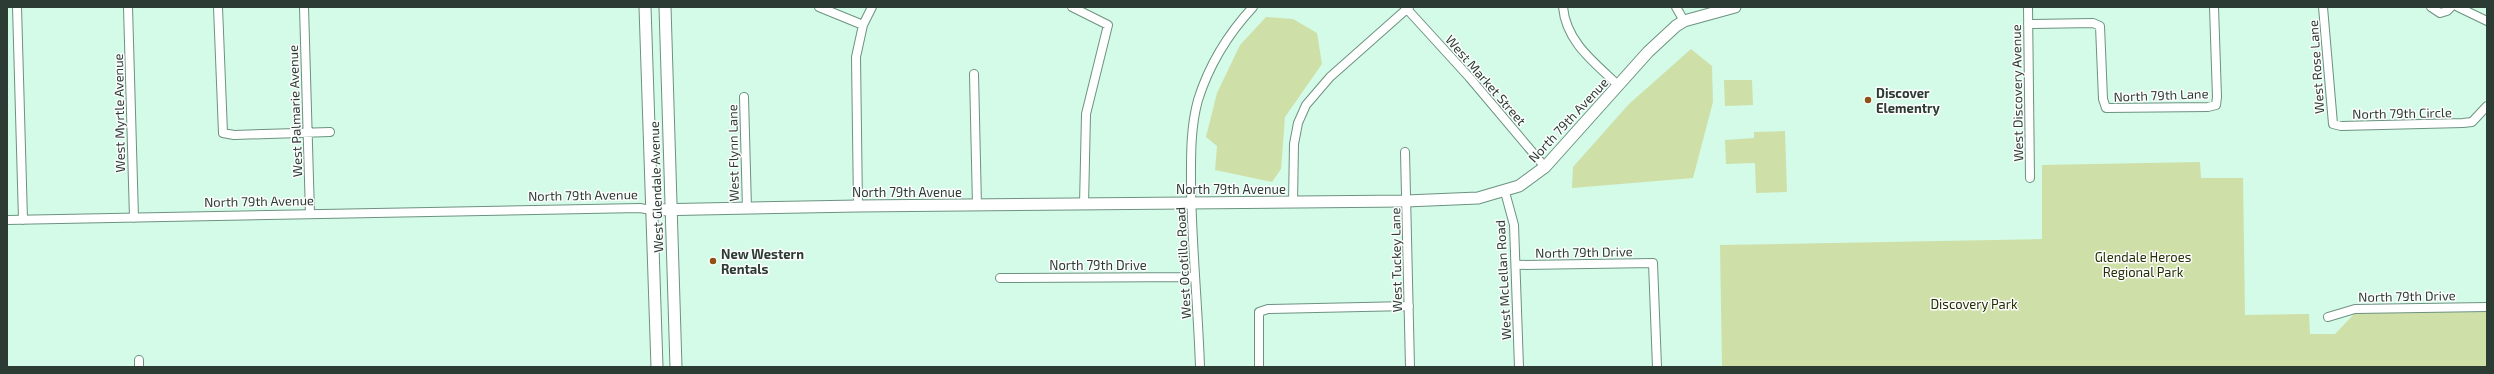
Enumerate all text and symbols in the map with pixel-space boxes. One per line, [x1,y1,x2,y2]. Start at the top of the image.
street label: West Rose Lane [2305,20,2327,114]
street label: West Discovery Avenue [2008,24,2026,162]
street label: West Market Street [1442,31,1530,129]
street label: West Palmarie Avenue [285,45,305,177]
street label: West Myrtle Avenue [110,53,128,173]
street label: North 79th Avenue [1525,74,1611,166]
place label: Discover Elementry [1876,85,1941,116]
street label: North 79th Lane [2113,85,2209,105]
marker: Discover Elementry [1863,95,1873,105]
street label: West Flynn Lane [724,104,742,202]
street label: North 79th Circle [2352,104,2452,122]
street label: West Glendale Avenue [646,121,666,253]
street label: North 79th Avenue [1176,181,1286,197]
street label: North 79th Avenue [852,184,962,200]
street label: North 79th Avenue [528,186,638,204]
street label: North 79th Avenue [204,192,314,210]
street label: West Ocotillo Road [1172,207,1194,319]
street label: West Tuckey Lane [1387,208,1405,312]
street label: West McLellan Road [1492,220,1514,340]
street label: North 79th Drive [1535,243,1633,261]
place label: New Western Rentals [721,246,804,277]
park label: Glendale Heroes Regional Park [2095,249,2191,280]
marker: New Western Rentals [708,256,718,266]
street label: North 79th Drive [1049,257,1147,273]
street label: North 79th Drive [2358,287,2456,305]
park label: Discovery Park [1930,296,2018,312]

